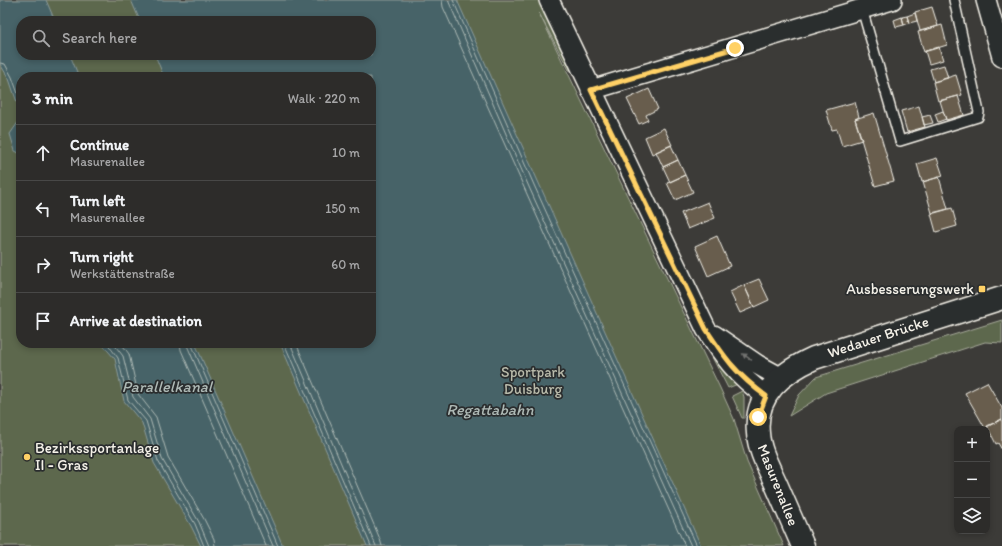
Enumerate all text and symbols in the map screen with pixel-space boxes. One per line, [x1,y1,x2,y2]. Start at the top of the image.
search box [16,16,376,60]
icon: search [30,27,52,49]
text: Search here [62,29,137,47]
route end [726,39,744,57]
text: 3 min [32,88,73,108]
text: Walk · 220 m [288,91,360,106]
text: Continue [70,136,129,154]
icon: ahead [32,142,54,164]
text: 10 m [332,145,360,160]
text: Masurenallee [70,154,145,169]
text: Turn left [70,192,125,210]
icon: left [32,198,54,220]
text: 150 m [325,201,360,216]
text: Masurenallee [70,210,145,225]
text: Turn right [70,248,134,266]
icon: right [32,254,54,276]
text: 60 m [331,257,360,272]
text: Werkstättenstraße [70,266,175,281]
place label: Ausbesserungswerk [846,280,974,298]
marker: Ausbesserungswerk [977,284,987,294]
icon: arrive [32,310,54,332]
text: Arrive at destination [70,312,202,330]
street label: Wedauer Brücke [825,312,931,362]
one-way arrow [741,353,752,361]
park label: Sportpark Duisburg [501,363,565,398]
water label: Parallelkanal [122,377,214,396]
water label: Regattabahn [446,400,534,419]
route start [749,408,767,426]
map controls [954,426,990,534]
button: + [954,426,990,462]
place label: Bezirkssportanlage II - Gras [35,439,159,474]
street label: Masurenallee [753,442,803,528]
marker: Bezirkssportanlage II - Gras [22,452,32,462]
button: − [954,462,990,498]
button: layers [954,498,990,534]

